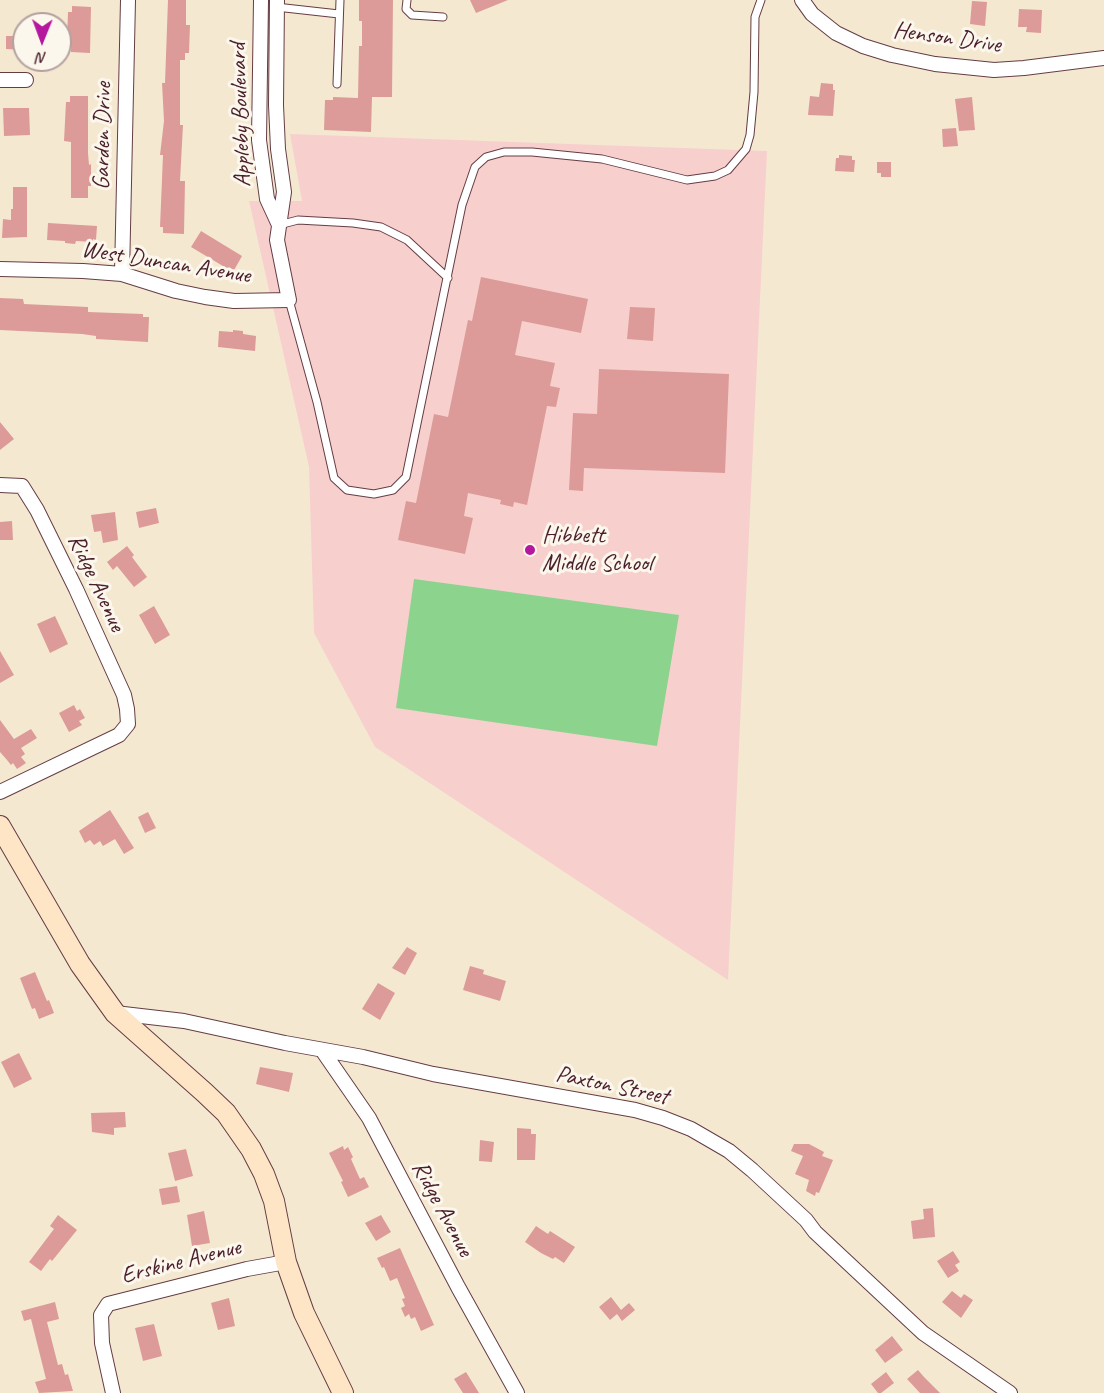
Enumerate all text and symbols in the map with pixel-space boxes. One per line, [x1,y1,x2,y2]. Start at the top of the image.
north arrow [12,12,72,72]
street label: Henson Drive [891,16,1003,60]
street label: Appleby Boulevard [224,42,258,188]
text: N [37,48,47,68]
street label: Garden Drive [88,82,118,190]
street label: West Duncan Avenue [79,235,253,291]
place label: Hibbett Middle School [542,522,652,578]
street label: Ridge Avenue [61,530,131,636]
marker: Hibbett Middle School [523,543,537,557]
street label: Paxton Street [553,1060,671,1112]
street label: Ridge Avenue [405,1156,479,1262]
street label: Erskine Avenue [118,1233,244,1291]

